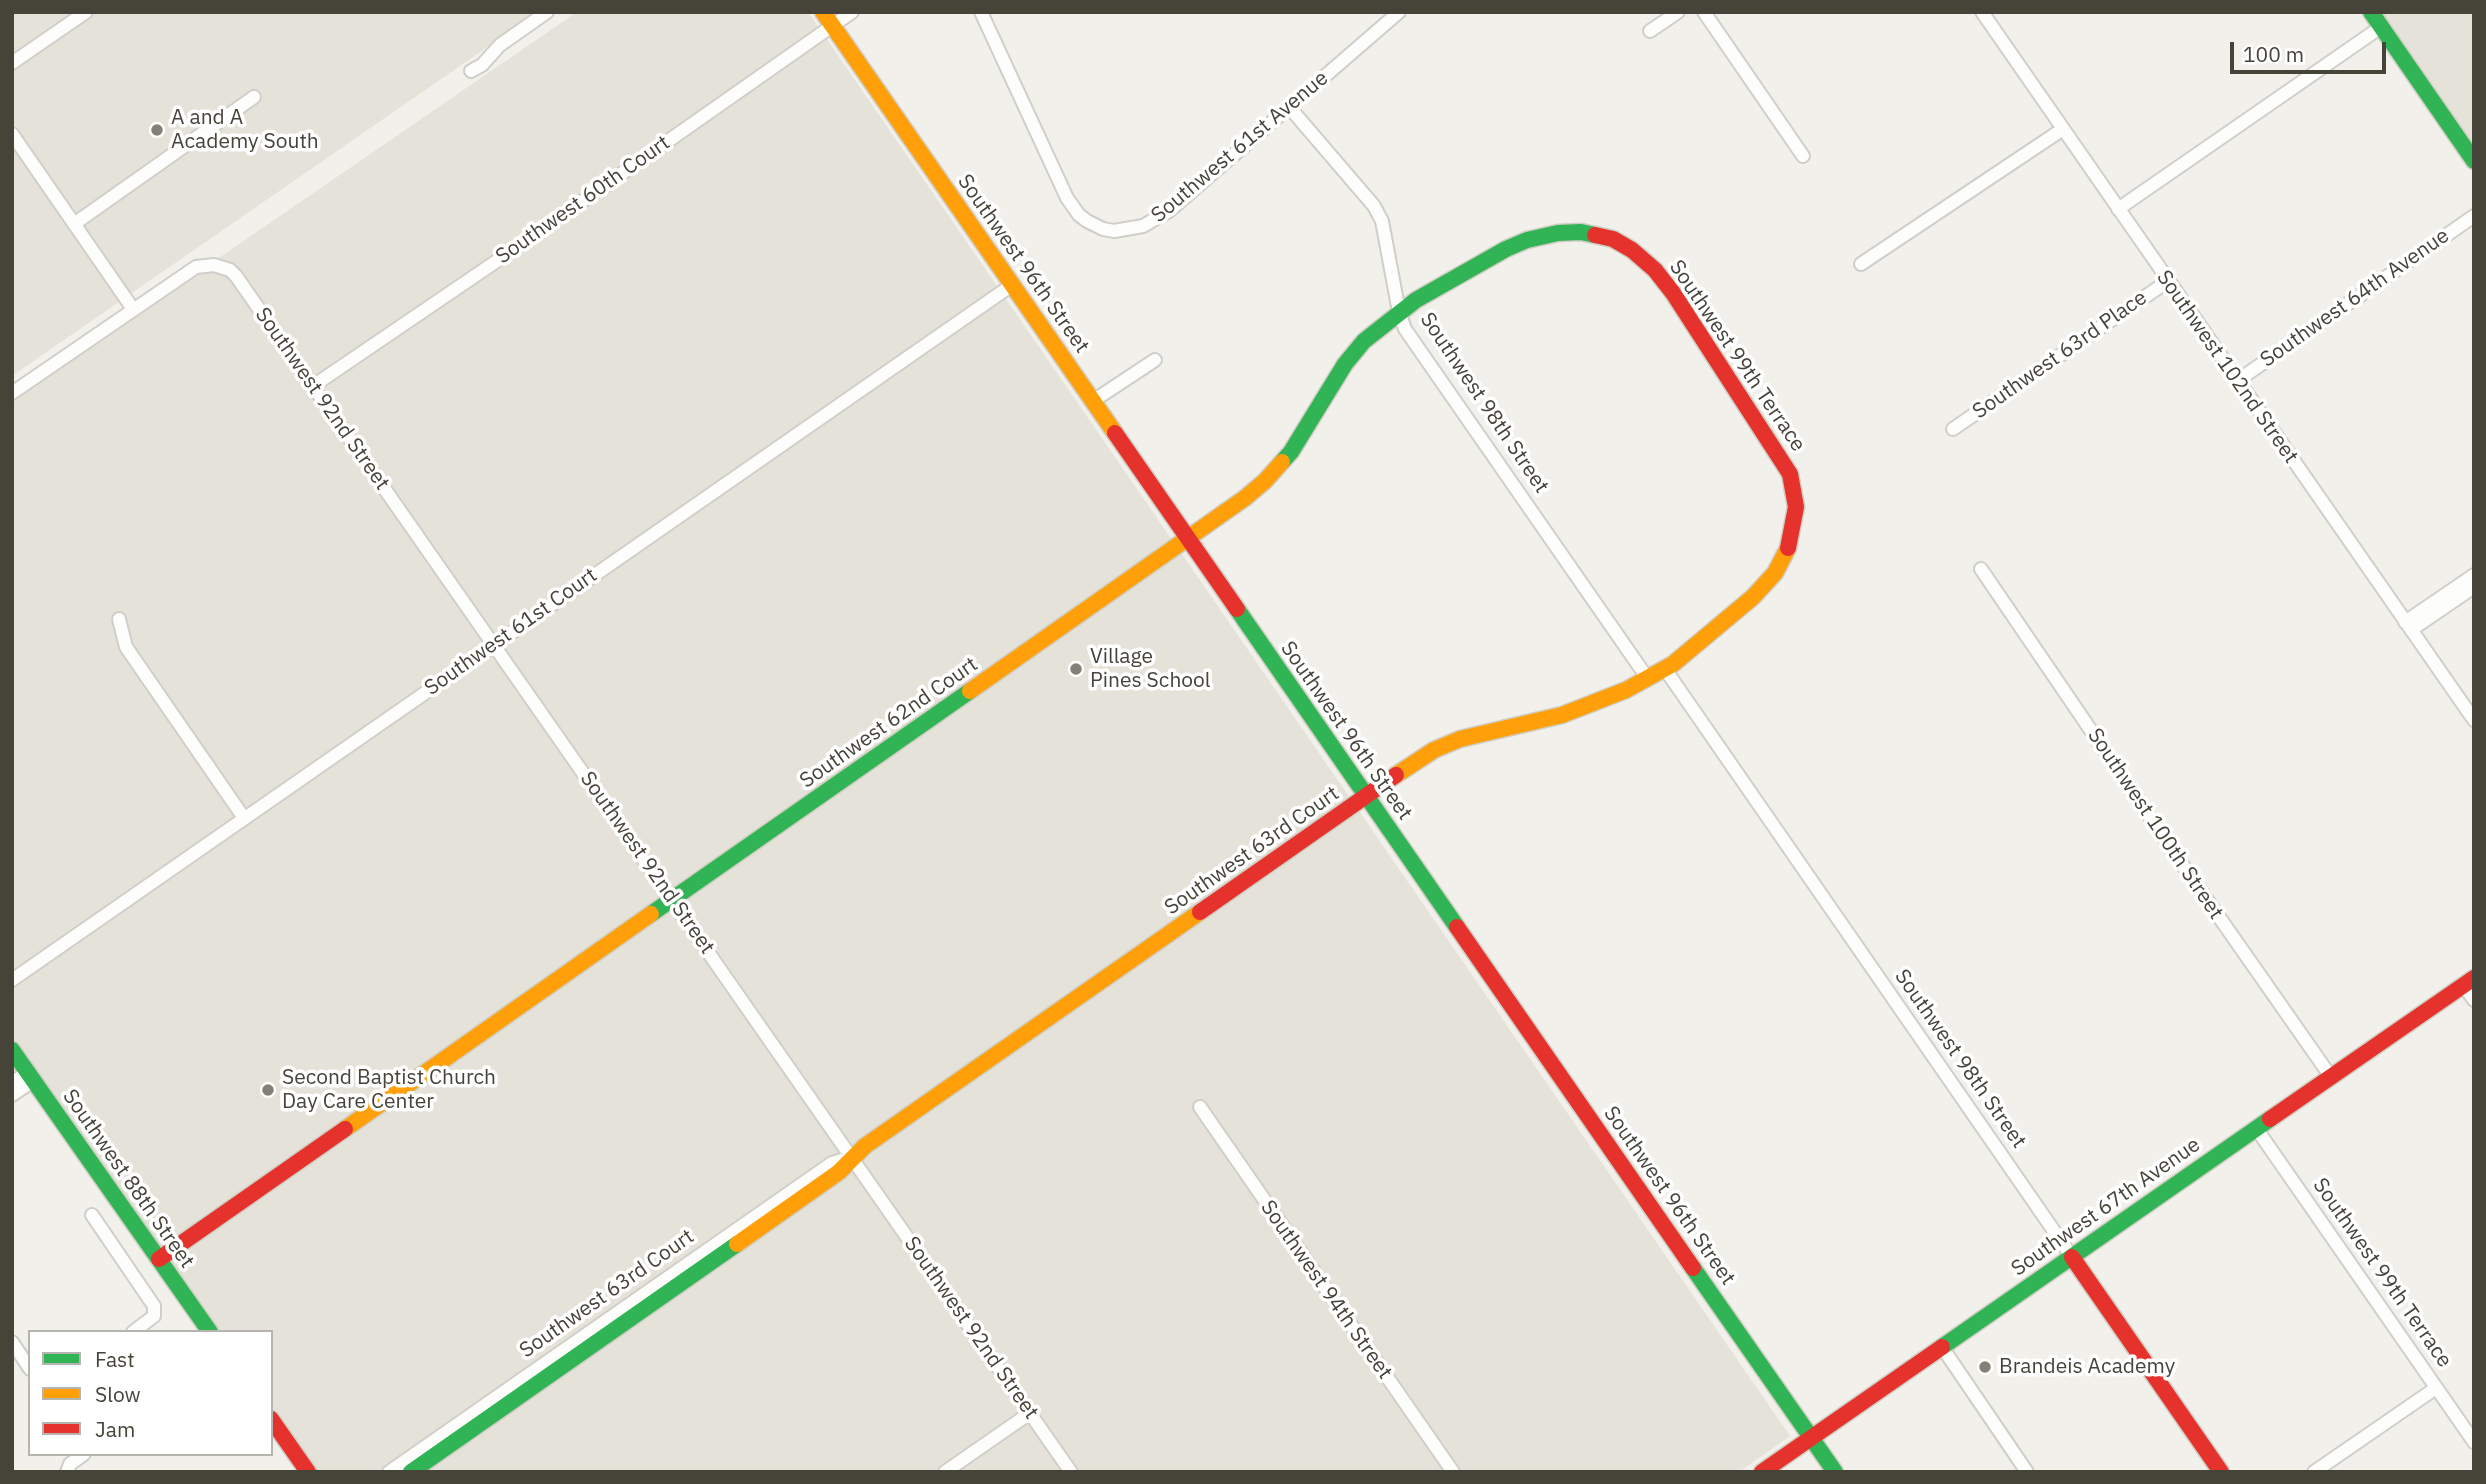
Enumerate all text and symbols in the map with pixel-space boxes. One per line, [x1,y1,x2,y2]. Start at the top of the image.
scale bar [2234,28,2390,72]
text: 100 m [2243,40,2304,68]
street label: Southwest 61st Avenue [1147,66,1333,228]
place label: A and A Academy South [171,105,319,155]
marker: A and A Academy South [149,122,165,138]
street label: Southwest 60th Court [491,130,675,270]
street label: Southwest 96th Street [952,170,1094,358]
street label: Southwest 64th Avenue [2256,223,2454,373]
street label: Southwest 99th Terrace [1664,256,1810,456]
street label: Southwest 102nd Street [2151,266,2303,468]
street label: Southwest 63rd Place [1968,285,2152,425]
street label: Southwest 92nd Street [249,303,395,495]
street label: Southwest 98th Street [1414,308,1554,498]
street label: Southwest 61st Court [420,563,602,701]
street label: Southwest 96th Street [1275,637,1417,825]
place label: Village Pines School [1090,644,1211,694]
street label: Southwest 62nd Court [795,652,983,794]
marker: Village Pines School [1068,661,1084,677]
street label: Southwest 100th Street [2082,724,2228,924]
street label: Southwest 92nd Street [574,767,720,959]
street label: Southwest 63rd Court [1160,781,1344,921]
street label: Southwest 98th Street [1889,965,2031,1153]
place label: Second Baptist Church Day Care Center [282,1065,496,1115]
marker: Second Baptist Church Day Care Center [260,1082,276,1098]
street label: Southwest 88th Street [57,1085,199,1273]
street label: Southwest 96th Street [1598,1102,1740,1290]
street label: Southwest 67th Avenue [2007,1132,2205,1282]
street label: Southwest 99th Terrace [2307,1174,2457,1372]
street label: Southwest 94th Street [1255,1196,1397,1384]
street label: Southwest 63rd Court [515,1224,699,1364]
street label: Southwest 92nd Street [898,1232,1044,1424]
legend [28,1330,273,1456]
text: Fast [95,1345,135,1373]
place label: Brandeis Academy [1999,1354,2175,1380]
marker: Brandeis Academy [1977,1359,1993,1375]
text: Slow [95,1380,141,1408]
text: Jam [95,1415,135,1443]

